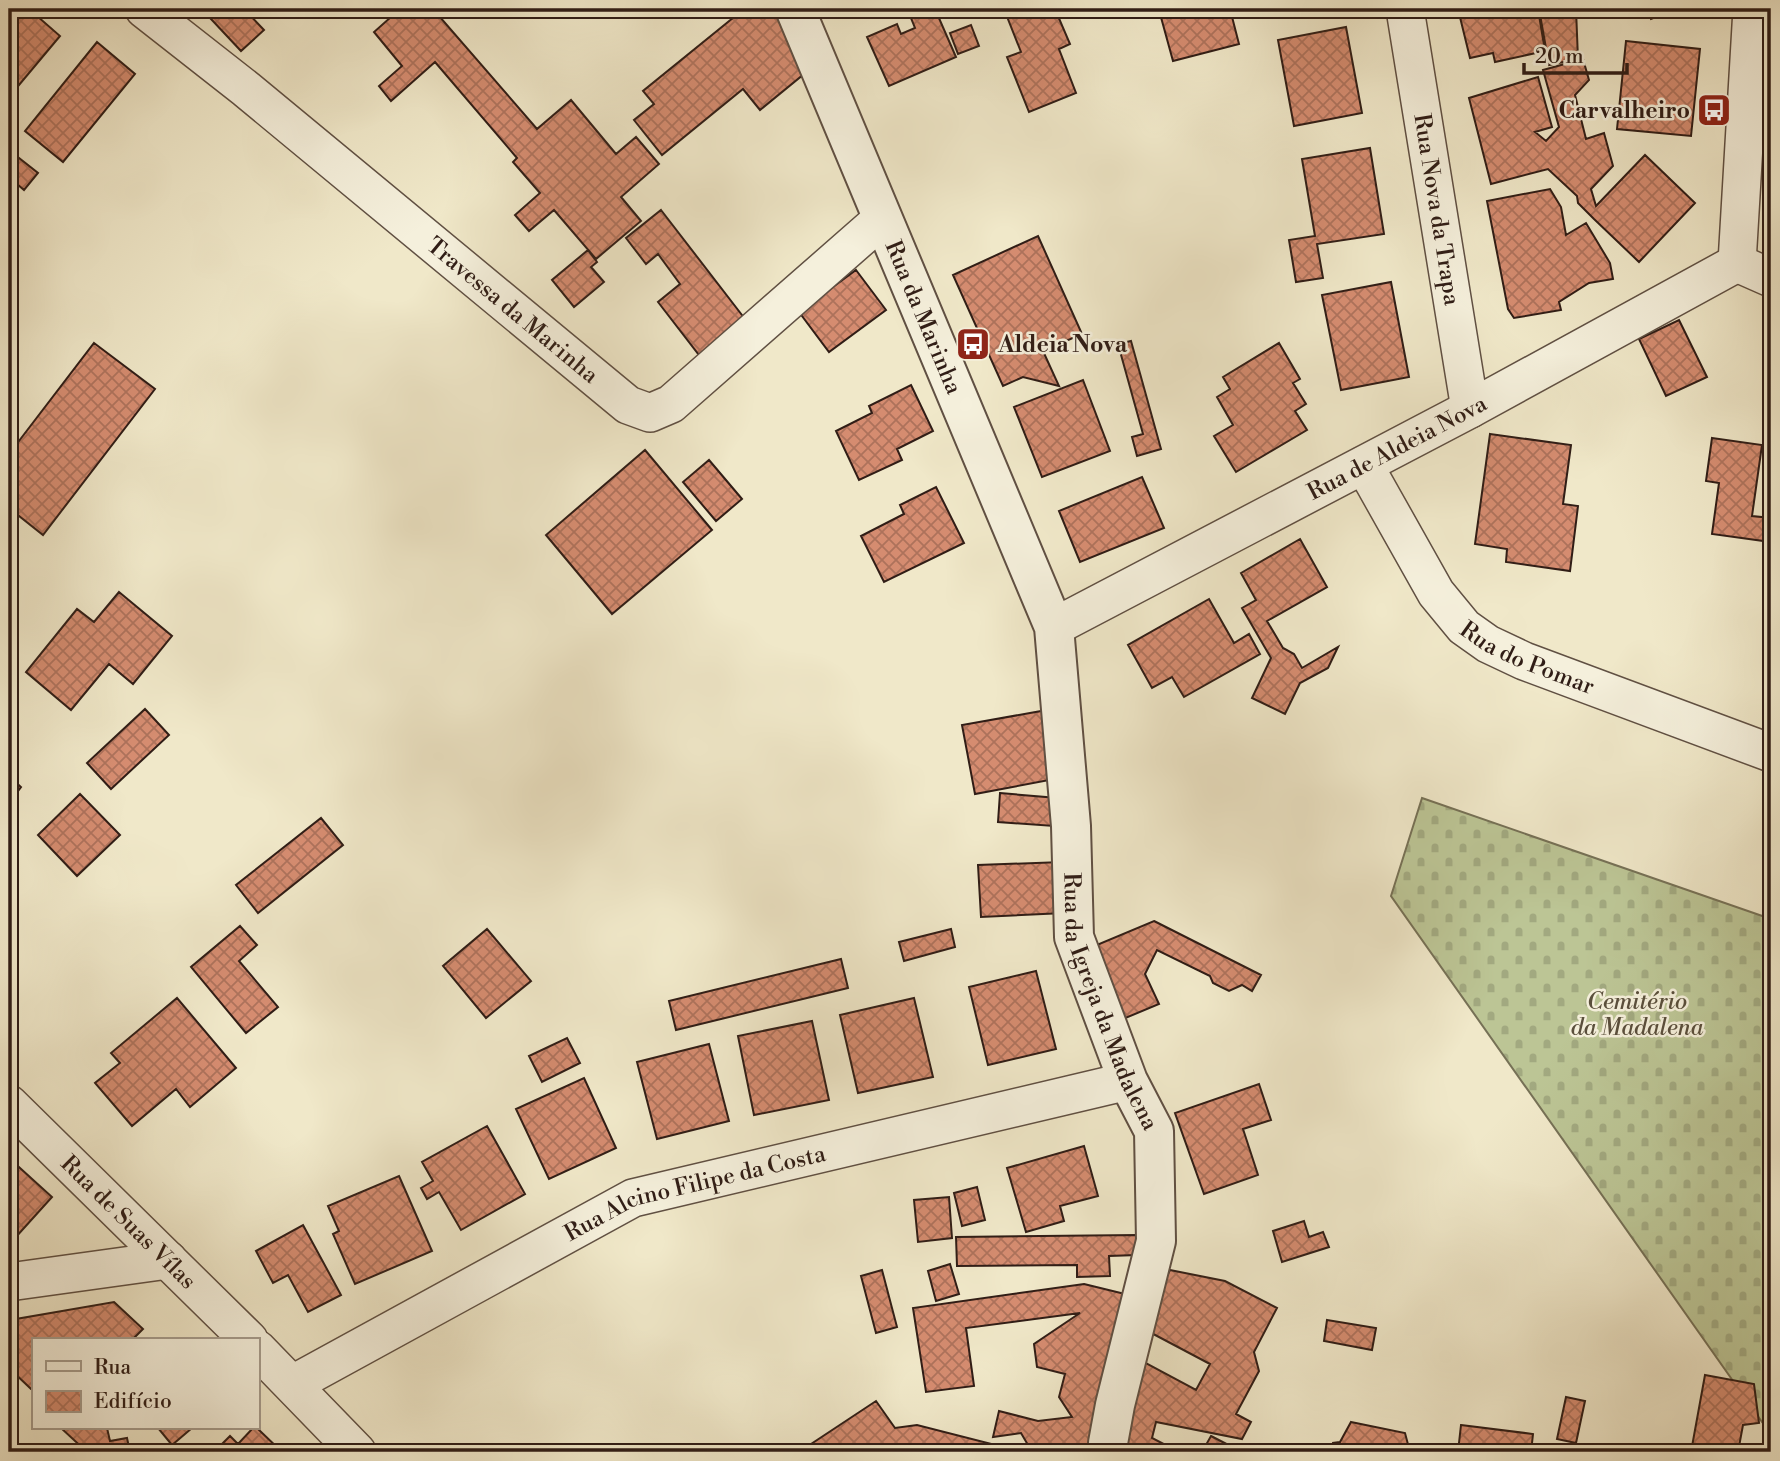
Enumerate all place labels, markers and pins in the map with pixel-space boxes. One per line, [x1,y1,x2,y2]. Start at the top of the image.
bus stop icon: Carvalheiro [1695,91,1733,129]
place label: Carvalheiro [1558,97,1690,125]
bus stop icon: Aldeia Nova [954,325,992,363]
place label: Aldeia Nova [997,331,1128,359]

